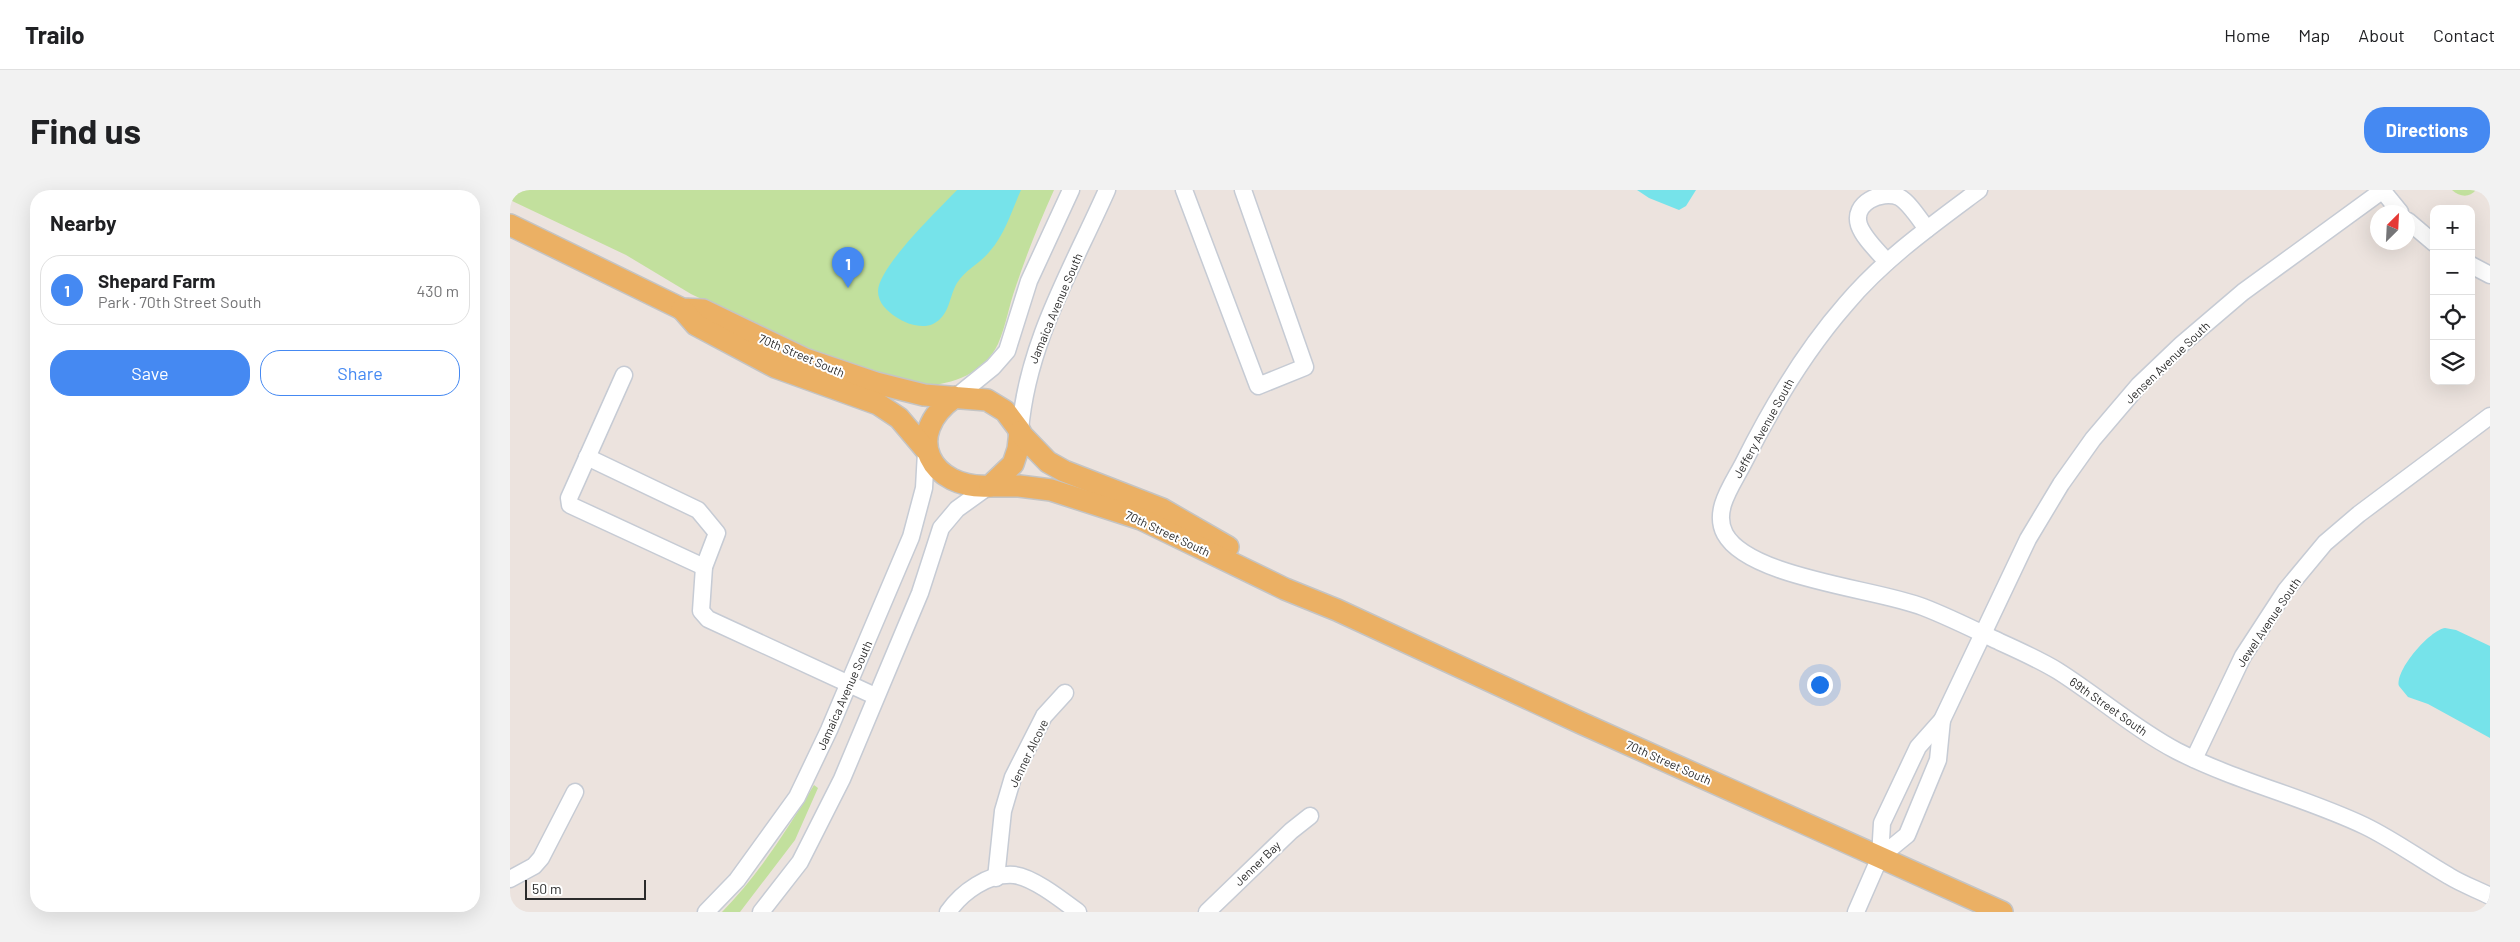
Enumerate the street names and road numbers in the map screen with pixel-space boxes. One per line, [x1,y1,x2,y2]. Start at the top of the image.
street label: Jamaica Avenue South [1025,251,1085,365]
street label: Jensen Avenue South [2122,318,2212,406]
street label: 70th Street South [757,331,847,379]
street label: Jeffery Avenue South [1730,376,1796,480]
street label: 70th Street South [1124,507,1212,559]
street label: Jewel Avenue South [2233,575,2303,669]
street label: Jamaica Avenue South [814,638,874,752]
street label: 69th Street South [2067,674,2151,738]
street label: Jenner Alcove [1006,717,1050,789]
street label: 70th Street South [1624,737,1714,787]
street label: Jenner Bay [1231,837,1283,888]

